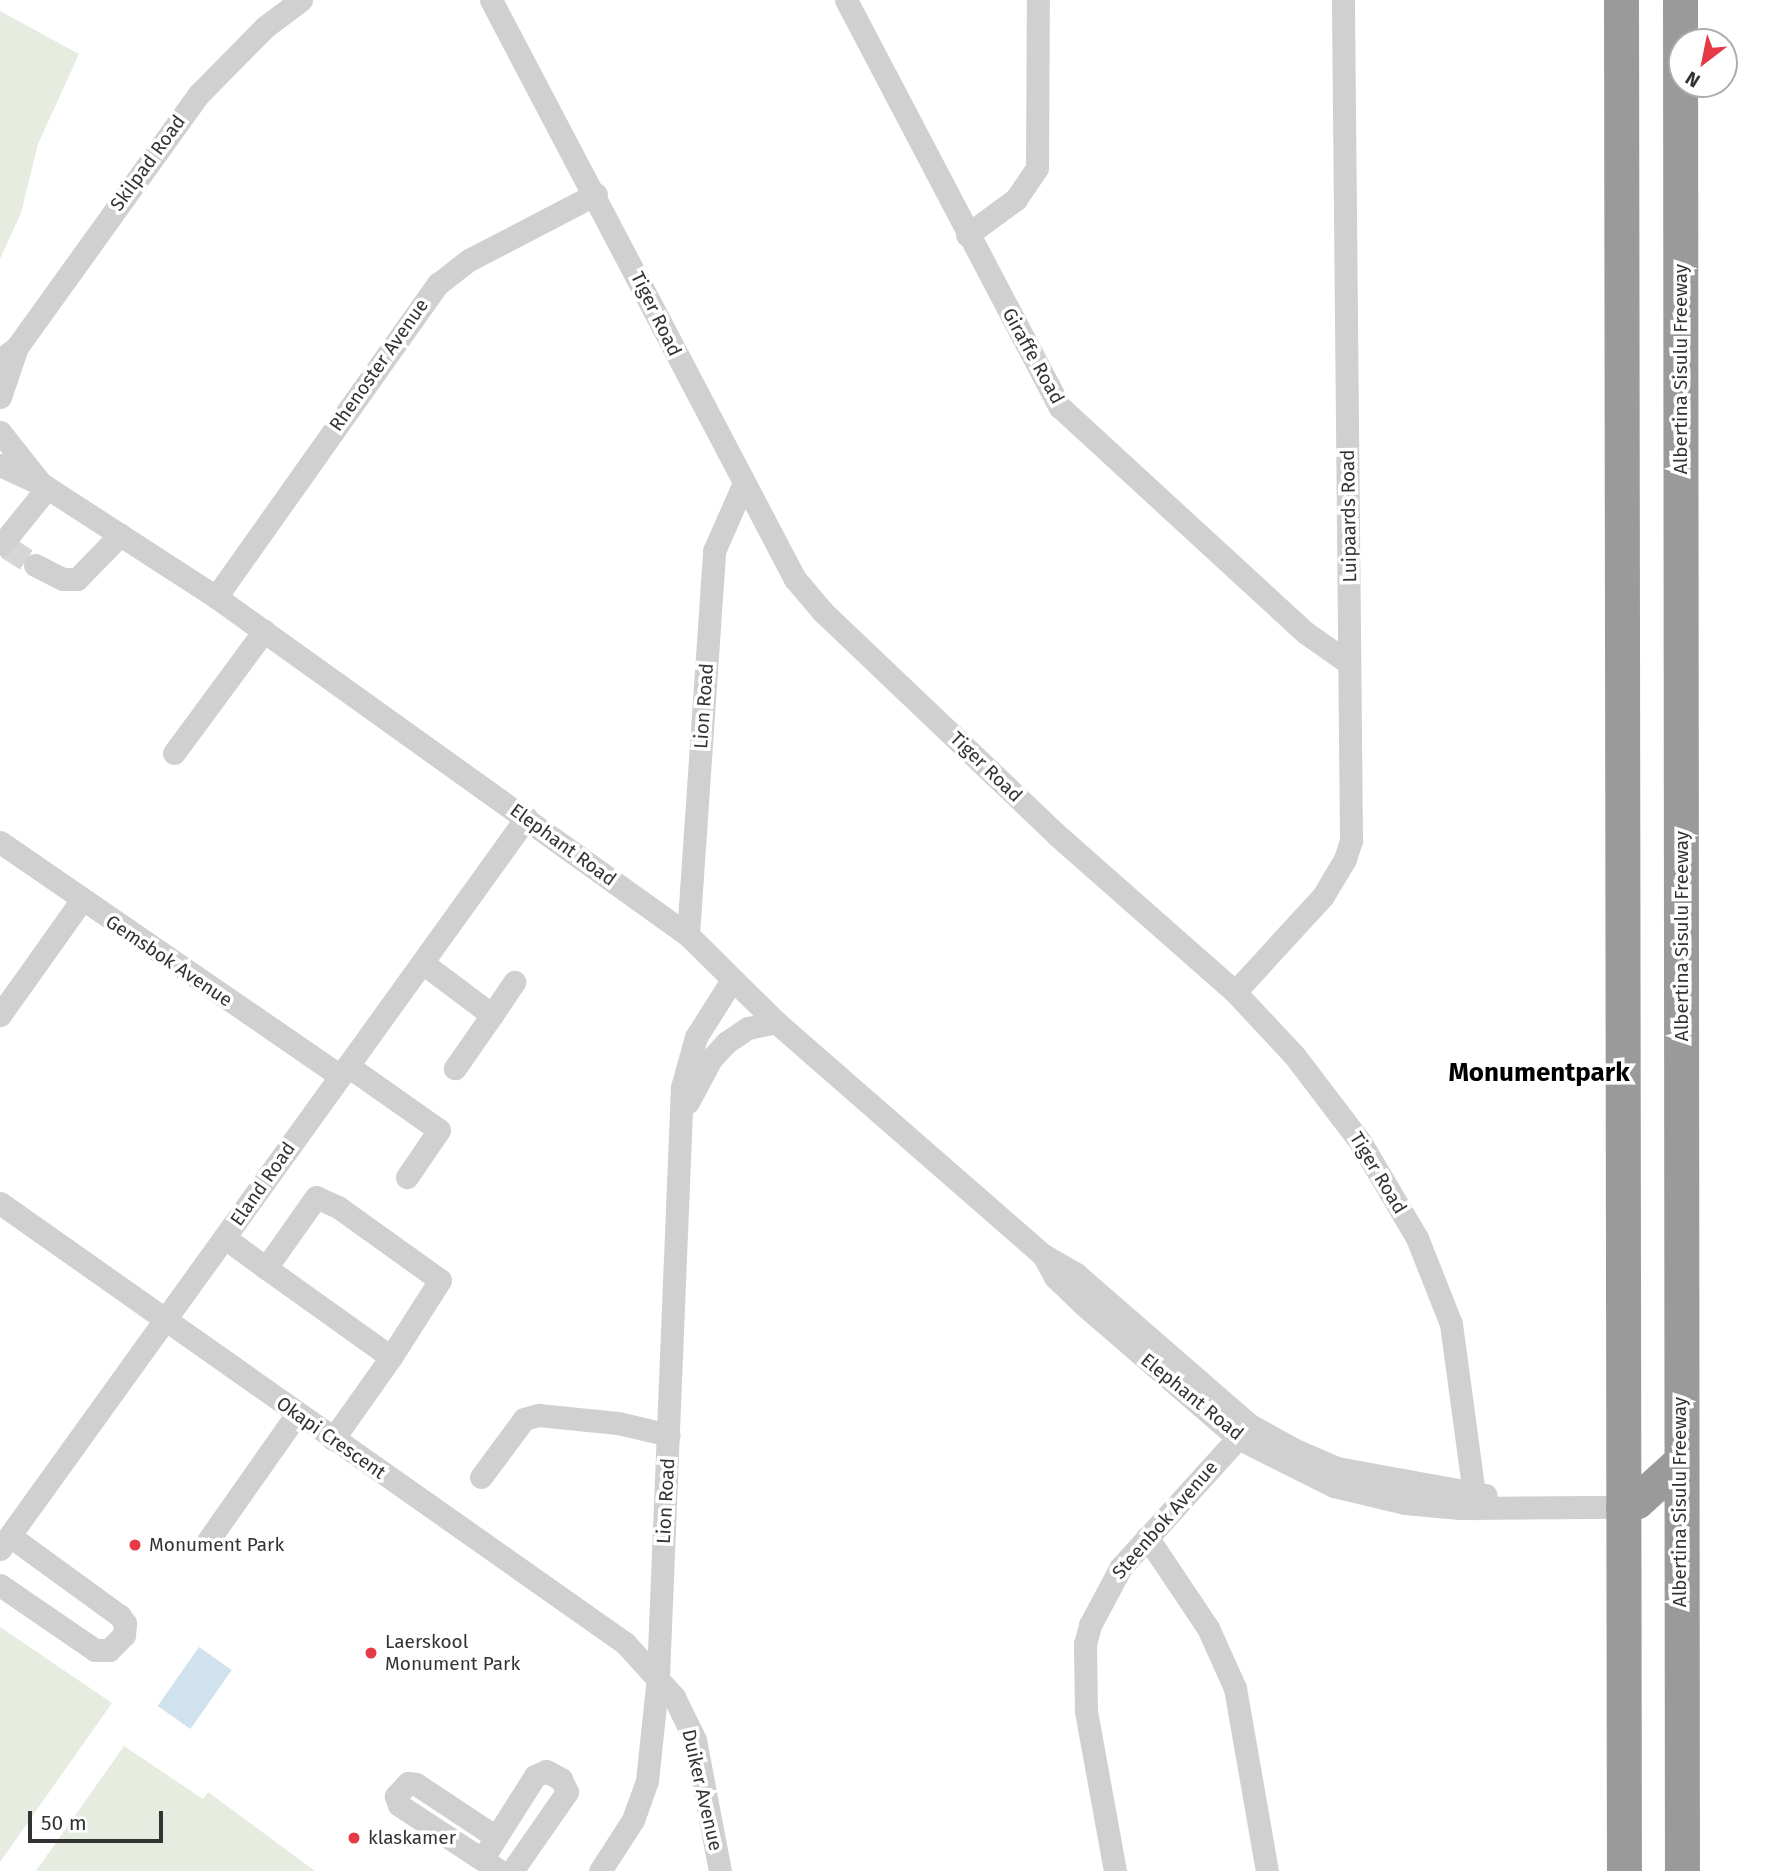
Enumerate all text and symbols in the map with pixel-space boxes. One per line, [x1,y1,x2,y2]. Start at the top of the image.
north arrow [1668,28,1738,98]
text: N [1681,66,1704,93]
street label: Skilpad Road [106,111,190,215]
street label: Albertina Sisulu Freeway [1670,264,1692,474]
street label: Tiger Road [626,268,686,360]
street label: Rhenoster Avenue [325,294,433,436]
street label: Giraffe Road [997,304,1069,408]
street label: Luipaards Road [1336,449,1362,583]
street label: Lion Road [690,662,718,750]
street label: Tiger Road [945,727,1027,807]
street label: Elephant Road [506,799,620,891]
street label: Albertina Sisulu Freeway [1671,831,1693,1041]
street label: Gemsbok Avenue [101,910,237,1012]
district label: Monumentpark [1448,1057,1630,1089]
street label: Tiger Road [1345,1128,1411,1218]
street label: Eland Road [226,1138,300,1230]
street label: Elephant Road [1136,1349,1248,1445]
street label: Okapi Crescent [272,1392,390,1484]
street label: Albertina Sisulu Freeway [1669,1397,1691,1607]
street label: Steenbok Avenue [1108,1456,1222,1584]
street label: Lion Road [652,1458,680,1544]
place label: Monument Park [149,1534,284,1556]
marker: Monument Park [127,1537,143,1553]
place label: Laerskool Monument Park [385,1631,520,1675]
marker: Laerskool Monument Park [363,1645,379,1661]
street label: Duiker Avenue [677,1727,727,1853]
scale bar [32,1798,166,1842]
text: 50 m [41,1810,87,1836]
place label: klaskamer [368,1827,456,1849]
marker: klaskamer [346,1830,362,1846]

